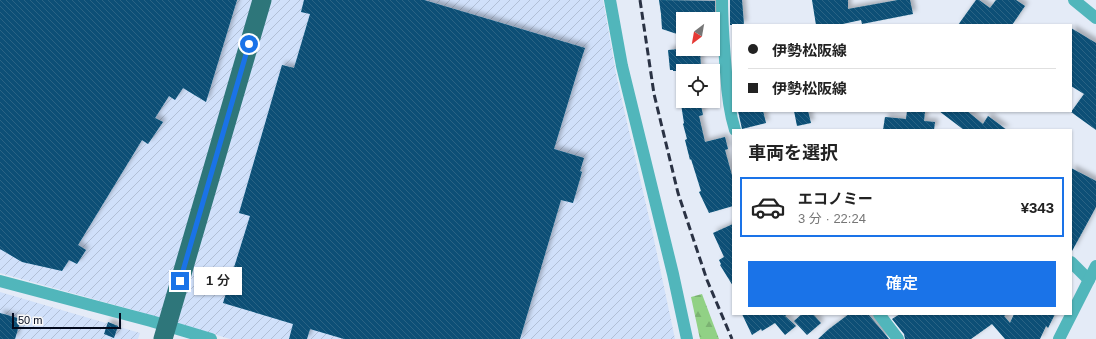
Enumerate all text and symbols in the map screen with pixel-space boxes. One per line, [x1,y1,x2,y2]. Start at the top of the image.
north arrow [676,12,720,56]
map controls [676,12,720,108]
route start [240,35,258,53]
text: 伊勢松阪線 [772,42,847,59]
button: locate [676,64,720,108]
text: 伊勢松阪線 [772,80,847,97]
text: 車両を選択 [748,143,838,163]
icon: car [750,189,786,225]
text: エコノミー [798,190,873,207]
text: ¥343 [1021,199,1054,216]
text: 3 分 · 22:24 [798,211,866,226]
button: 確定 [748,261,1056,307]
callout: 1 分 [194,267,242,295]
route end [171,272,189,290]
text: 1 分 [206,273,230,288]
scale bar [12,311,121,330]
text: 50 m [18,314,42,326]

